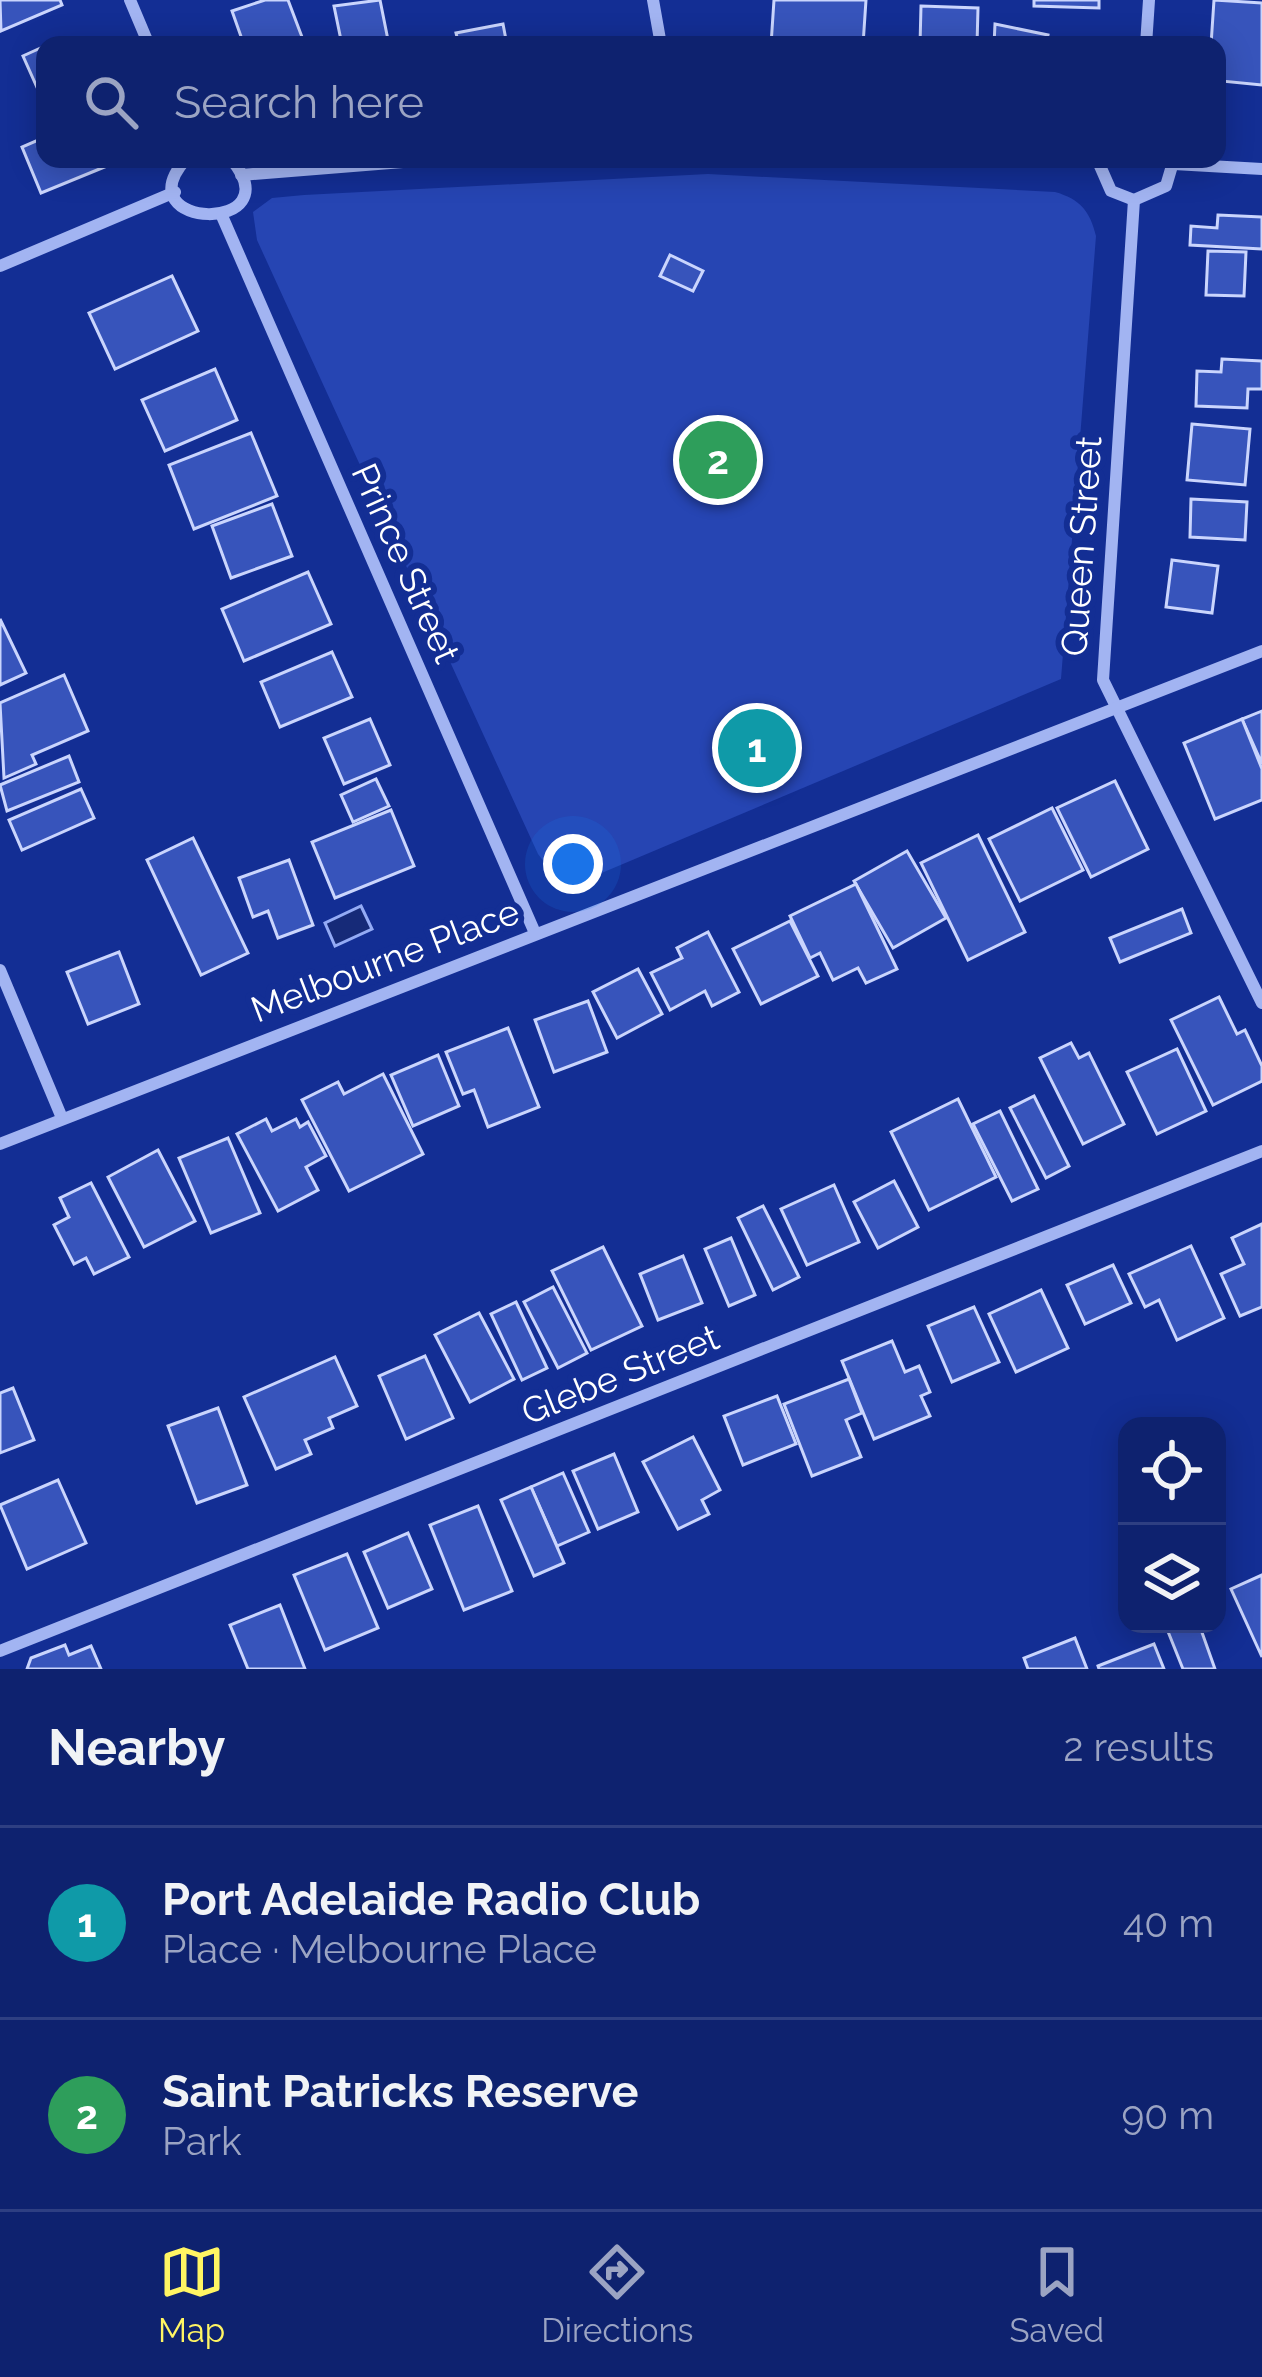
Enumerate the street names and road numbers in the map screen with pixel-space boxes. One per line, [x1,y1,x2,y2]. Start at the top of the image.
street label: Queen Street [1052,435,1110,657]
street label: Prince Street [343,457,469,669]
street label: Melbourne Place [245,890,525,1030]
street label: Glebe Street [515,1315,725,1433]

